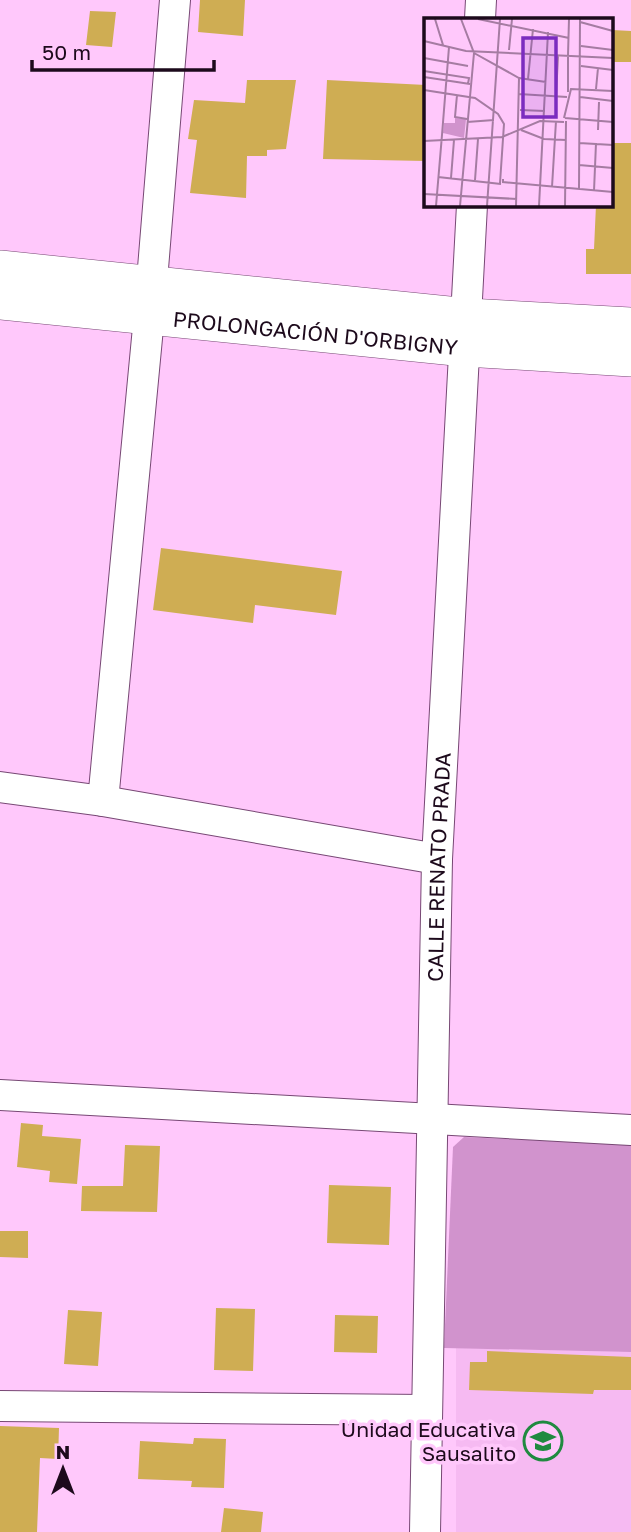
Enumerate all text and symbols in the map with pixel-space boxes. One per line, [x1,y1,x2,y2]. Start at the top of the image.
inset map [424,18,614,206]
scale bar [32,28,214,72]
text: 50 m [42,39,91,65]
street label: PROLONGACIÓN D'ORBIGNY [172,306,460,360]
street label: CALLE RENATO PRADA [422,752,456,982]
place label: Unidad Educativa Sausalito [341,1416,516,1466]
school or university icon: Unidad Educativa Sausalito [522,1420,564,1462]
north arrow [28,1434,98,1504]
text: N [56,1440,70,1463]

